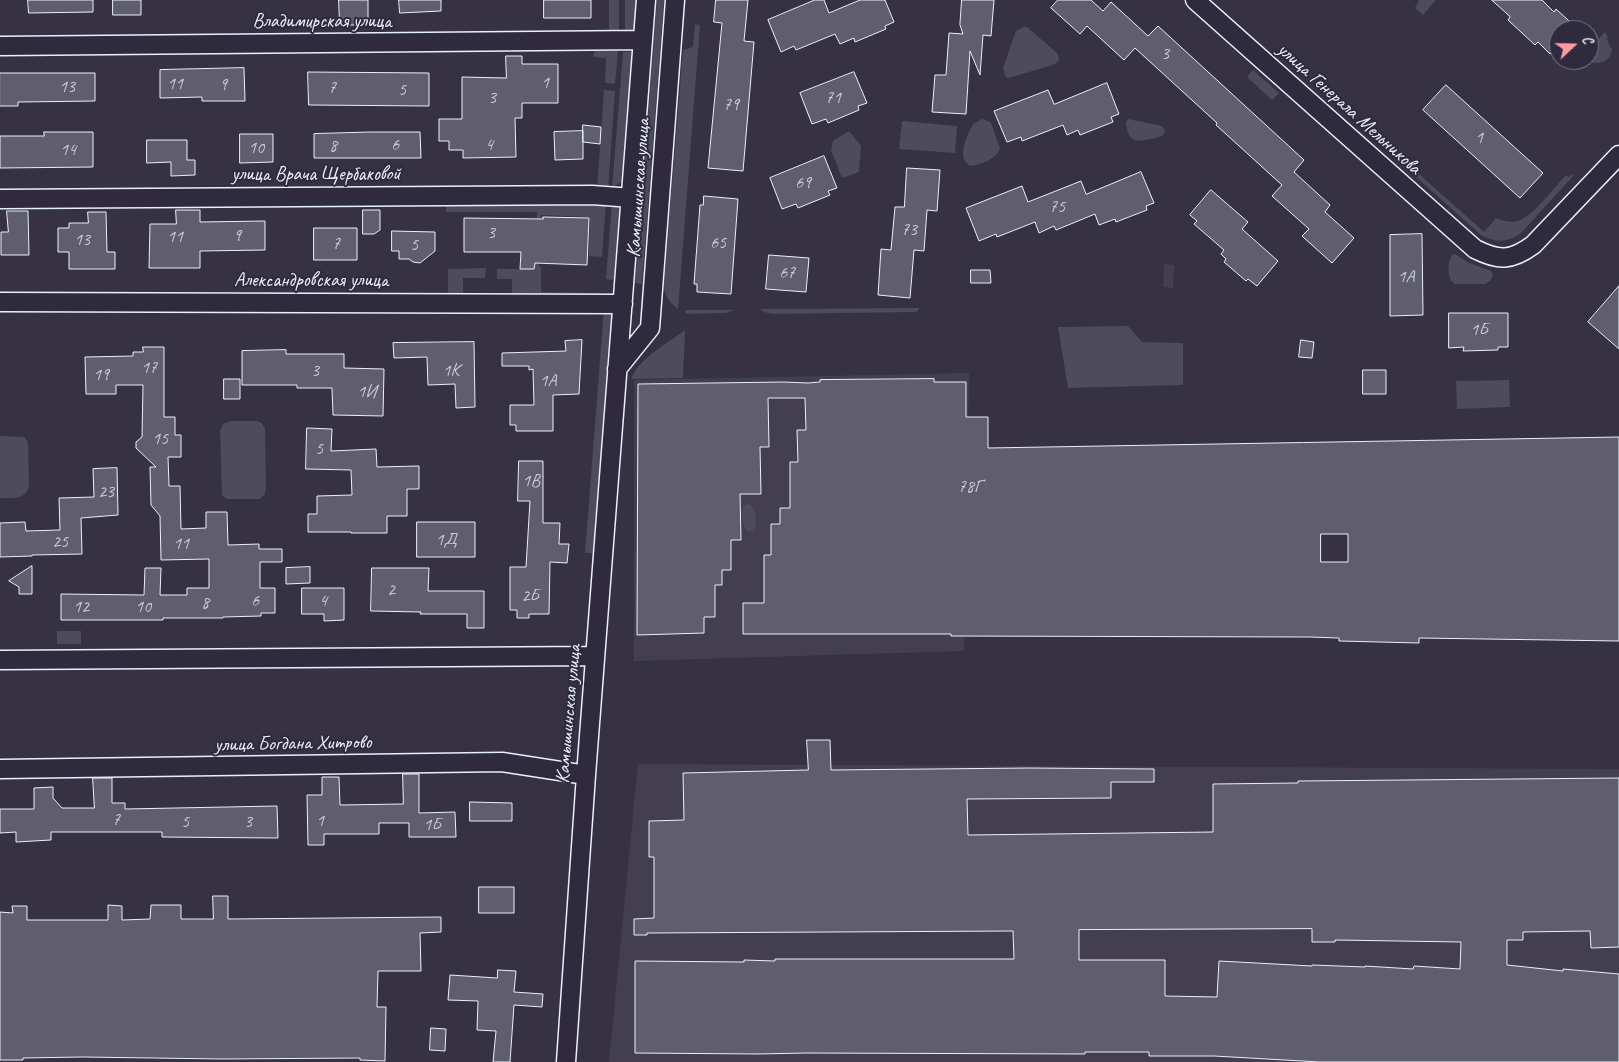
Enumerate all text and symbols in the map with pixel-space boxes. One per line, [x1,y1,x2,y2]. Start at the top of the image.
street label: Владимирская улица [253,10,391,34]
north arrow [1549,20,1599,70]
text: С [1578,34,1597,46]
street label: улица Генерала Мельникова [1272,38,1426,180]
house number: 3 [1161,43,1169,65]
house number: 1 [541,72,549,94]
house number: 11 [167,73,183,95]
house number: 9 [219,74,227,96]
house number: 13 [59,76,75,98]
house number: 7 [328,77,336,99]
house number: 5 [398,79,406,101]
house number: 3 [488,87,496,109]
house number: 71 [825,87,841,109]
house number: 79 [723,94,739,116]
street label: Камышинская улица [622,118,656,258]
house number: 1 [1475,127,1483,149]
house number: 6 [391,134,399,156]
house number: 4 [485,134,493,156]
house number: 8 [329,135,337,157]
house number: 10 [248,137,264,159]
house number: 14 [60,139,76,161]
street label: улица Врача Щербаковой [232,163,400,187]
house number: 69 [795,172,811,194]
house number: 75 [1049,196,1065,218]
house number: 73 [901,219,917,241]
house number: 3 [487,222,495,244]
house number: 9 [233,225,241,247]
house number: 11 [167,226,183,248]
house number: 13 [74,229,90,251]
house number: 65 [710,232,726,254]
house number: 7 [332,233,340,255]
house number: 5 [410,234,418,256]
house number: 67 [779,262,795,284]
house number: 1А [1397,266,1415,288]
street label: Александровская улица [234,269,388,293]
house number: 1Б [1470,319,1488,341]
house number: 17 [141,357,157,379]
house number: 3 [311,360,319,382]
house number: 1К [442,360,460,382]
house number: 19 [93,364,109,386]
house number: 1А [539,370,557,392]
house number: 1И [357,381,377,403]
house number: 15 [152,428,168,450]
house number: 5 [315,438,323,460]
house number: 1В [522,470,540,492]
house number: 78Г [958,476,982,498]
house number: 23 [98,481,114,503]
house number: 1Д [435,529,457,551]
house number: 25 [52,531,68,553]
house number: 11 [173,533,189,555]
house number: 2 [387,579,395,601]
house number: 2Б [521,585,539,607]
house number: 6 [251,590,259,612]
house number: 4 [319,590,327,612]
house number: 8 [201,592,209,614]
house number: 12 [73,596,89,618]
house number: 10 [135,596,151,618]
street label: Камышинская улица [551,644,587,784]
street label: улица Богдана Хитрово [214,731,372,757]
house number: 7 [112,809,120,831]
house number: 1 [316,810,324,832]
house number: 5 [181,811,189,833]
house number: 3 [244,811,252,833]
house number: 1Б [423,814,441,836]

